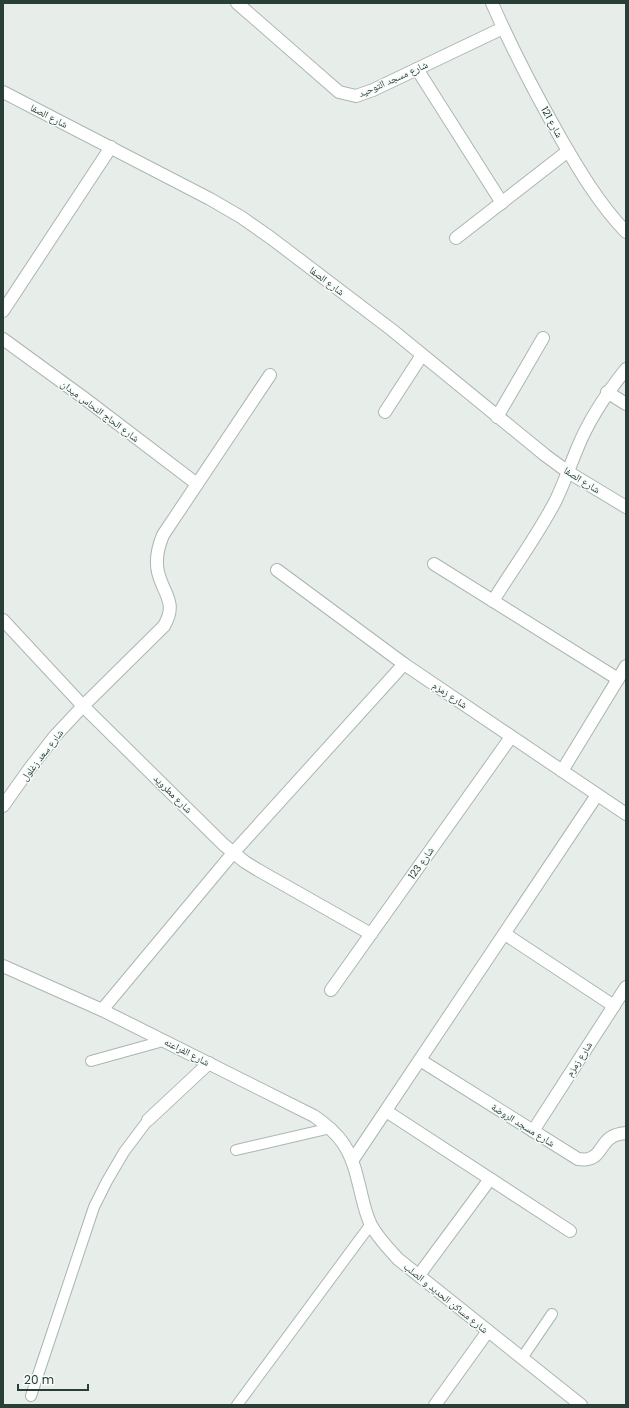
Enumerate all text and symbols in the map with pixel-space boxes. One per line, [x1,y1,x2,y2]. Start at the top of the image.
street label: شارع مسجد التوحيد [356,57,430,101]
street label: شارع الصفا [28,100,71,132]
street label: شارع 121 [537,104,567,141]
street label: شارع الصفا [306,263,348,299]
street label: شارع الحاج النحاس ميدان [58,376,143,446]
street label: شارع الصفا [561,463,603,497]
street label: شارع زمزم [430,678,471,712]
street label: شارع سعد زغلول [17,726,67,784]
street label: شارع مطرويد [150,771,196,817]
street label: شارع 123 [404,843,438,882]
street label: شارع الفراعنه [162,1034,213,1070]
street label: شارع زمزم [562,1038,596,1079]
street label: شارع مسجد الروضة [488,1099,558,1151]
street label: شارع مساكن الحديد و الصلب [400,1259,492,1337]
scale bar [18,1366,88,1392]
text: 20 m [24,1371,54,1388]

